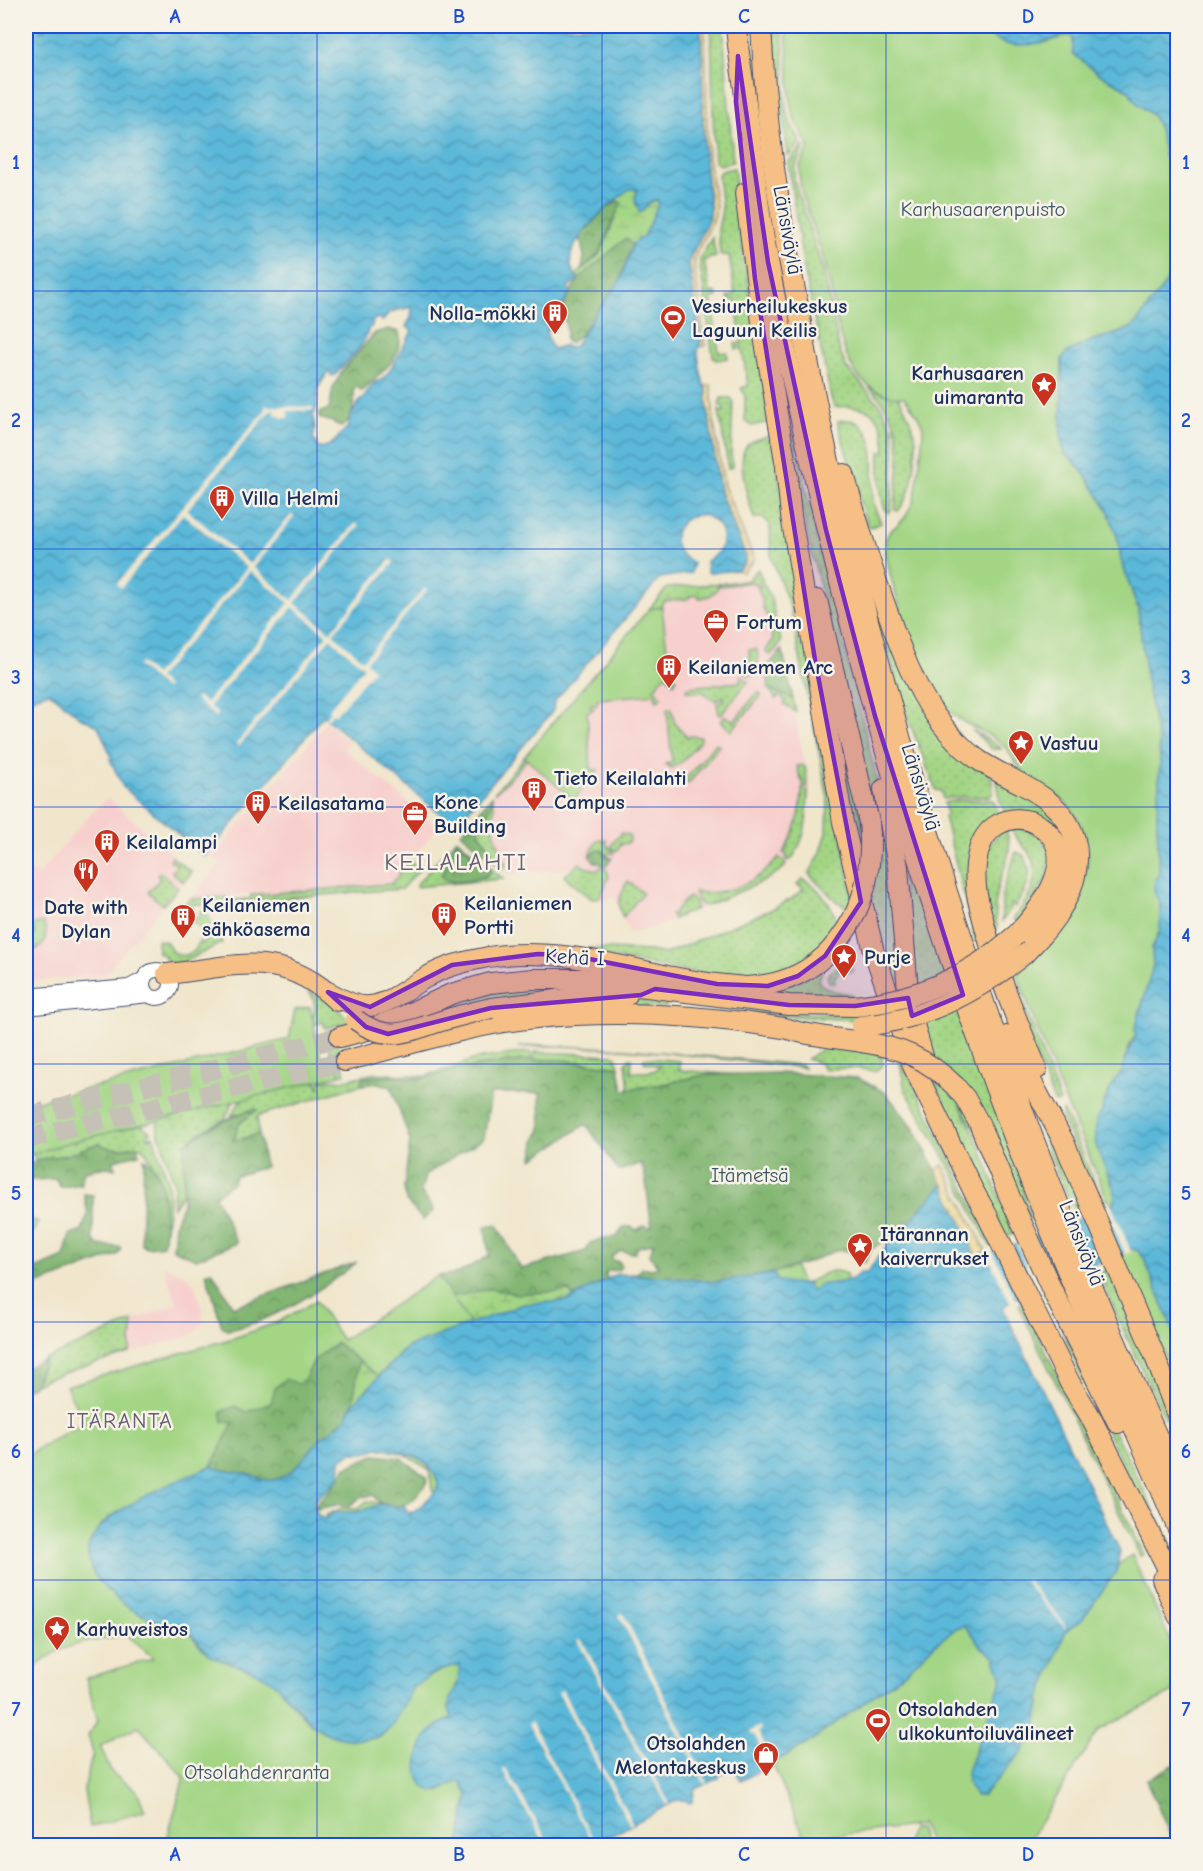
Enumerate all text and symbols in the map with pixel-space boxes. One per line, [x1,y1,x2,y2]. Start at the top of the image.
text: A [169,5,181,28]
text: B [453,5,465,28]
text: C [738,5,750,28]
text: D [1022,5,1034,28]
text: 1 [12,151,20,174]
text: 1 [1182,151,1190,174]
street label: Länsiväylä [768,184,808,276]
park label: Karhusaarenpuisto [900,197,1066,221]
place label: Vesiurheilukeskus Laguuni Keilis [692,294,847,342]
building icon: Nolla-mökki [540,298,570,336]
place label: Nolla-mökki [429,301,536,325]
sports icon: Vesiurheilukeskus Laguuni Keilis [658,303,688,341]
place label: Karhusaaren uimaranta [911,361,1024,409]
place icon: Karhusaaren uimaranta [1029,370,1059,408]
text: 2 [11,409,21,432]
text: 2 [1181,409,1191,432]
building icon: Villa Helmi [207,483,237,521]
place label: Villa Helmi [242,486,339,510]
office icon: Fortum [701,607,731,645]
place label: Fortum [736,610,802,634]
building icon: Keilaniemen Arc [654,652,684,690]
place label: Keilaniemen Arc [688,655,833,679]
text: 3 [11,666,21,689]
text: 3 [1181,666,1191,689]
place icon: Vastuu [1006,728,1036,766]
place label: Vastuu [1040,731,1099,755]
street label: Länsiväylä [896,740,946,834]
place label: Tieto Keilalahti Campus [554,766,687,814]
building icon: Tieto Keilalahti Campus [519,775,549,813]
building icon: Keilasatama [243,788,273,826]
place label: Kone Building [434,790,507,838]
place label: Keilasatama [278,791,385,815]
office icon: Kone Building [400,799,430,837]
building icon: Keilalampi [92,827,122,865]
place label: Keilalampi [126,830,217,854]
district label: KEILALAHTI [384,848,528,876]
restaurant icon: Date with Dylan [71,856,101,894]
place label: Keilaniemen Portti [464,891,572,939]
place label: Keilaniemen sähköasema [202,893,311,941]
place label: Date with Dylan [44,895,128,943]
building icon: Keilaniemen Portti [429,900,459,938]
building icon: Keilaniemen sähköasema [168,902,198,940]
text: 4 [11,924,21,947]
text: 4 [1181,924,1191,947]
place icon: Purje [829,942,859,980]
street label: Kehä I [545,943,605,971]
place label: Purje [864,945,911,969]
park label: Itämetsä [711,1163,789,1187]
text: 5 [11,1182,21,1205]
text: 5 [1181,1182,1191,1205]
street label: Länsiväylä [1054,1197,1110,1289]
place label: Itärannan kaiverrukset [880,1222,990,1270]
place icon: Itärannan kaiverrukset [845,1231,875,1269]
district label: ITÄRANTA [67,1408,173,1434]
text: 6 [11,1440,21,1463]
text: 6 [1181,1440,1191,1463]
place icon: Karhuveistos [42,1614,72,1652]
place label: Karhuveistos [76,1617,188,1641]
place label: Otsolahden ulkokuntoiluvälineet [898,1697,1075,1745]
text: 7 [12,1698,21,1721]
text: 7 [1182,1698,1191,1721]
sports icon: Otsolahden ulkokuntoiluvälineet [863,1706,893,1744]
place label: Otsolahden Melontakeskus [615,1731,746,1779]
shop icon: Otsolahden Melontakeskus [751,1740,781,1778]
park label: Otsolahdenranta [184,1760,330,1784]
text: A [169,1843,181,1866]
text: B [453,1843,465,1866]
text: C [738,1843,750,1866]
text: D [1022,1843,1034,1866]

